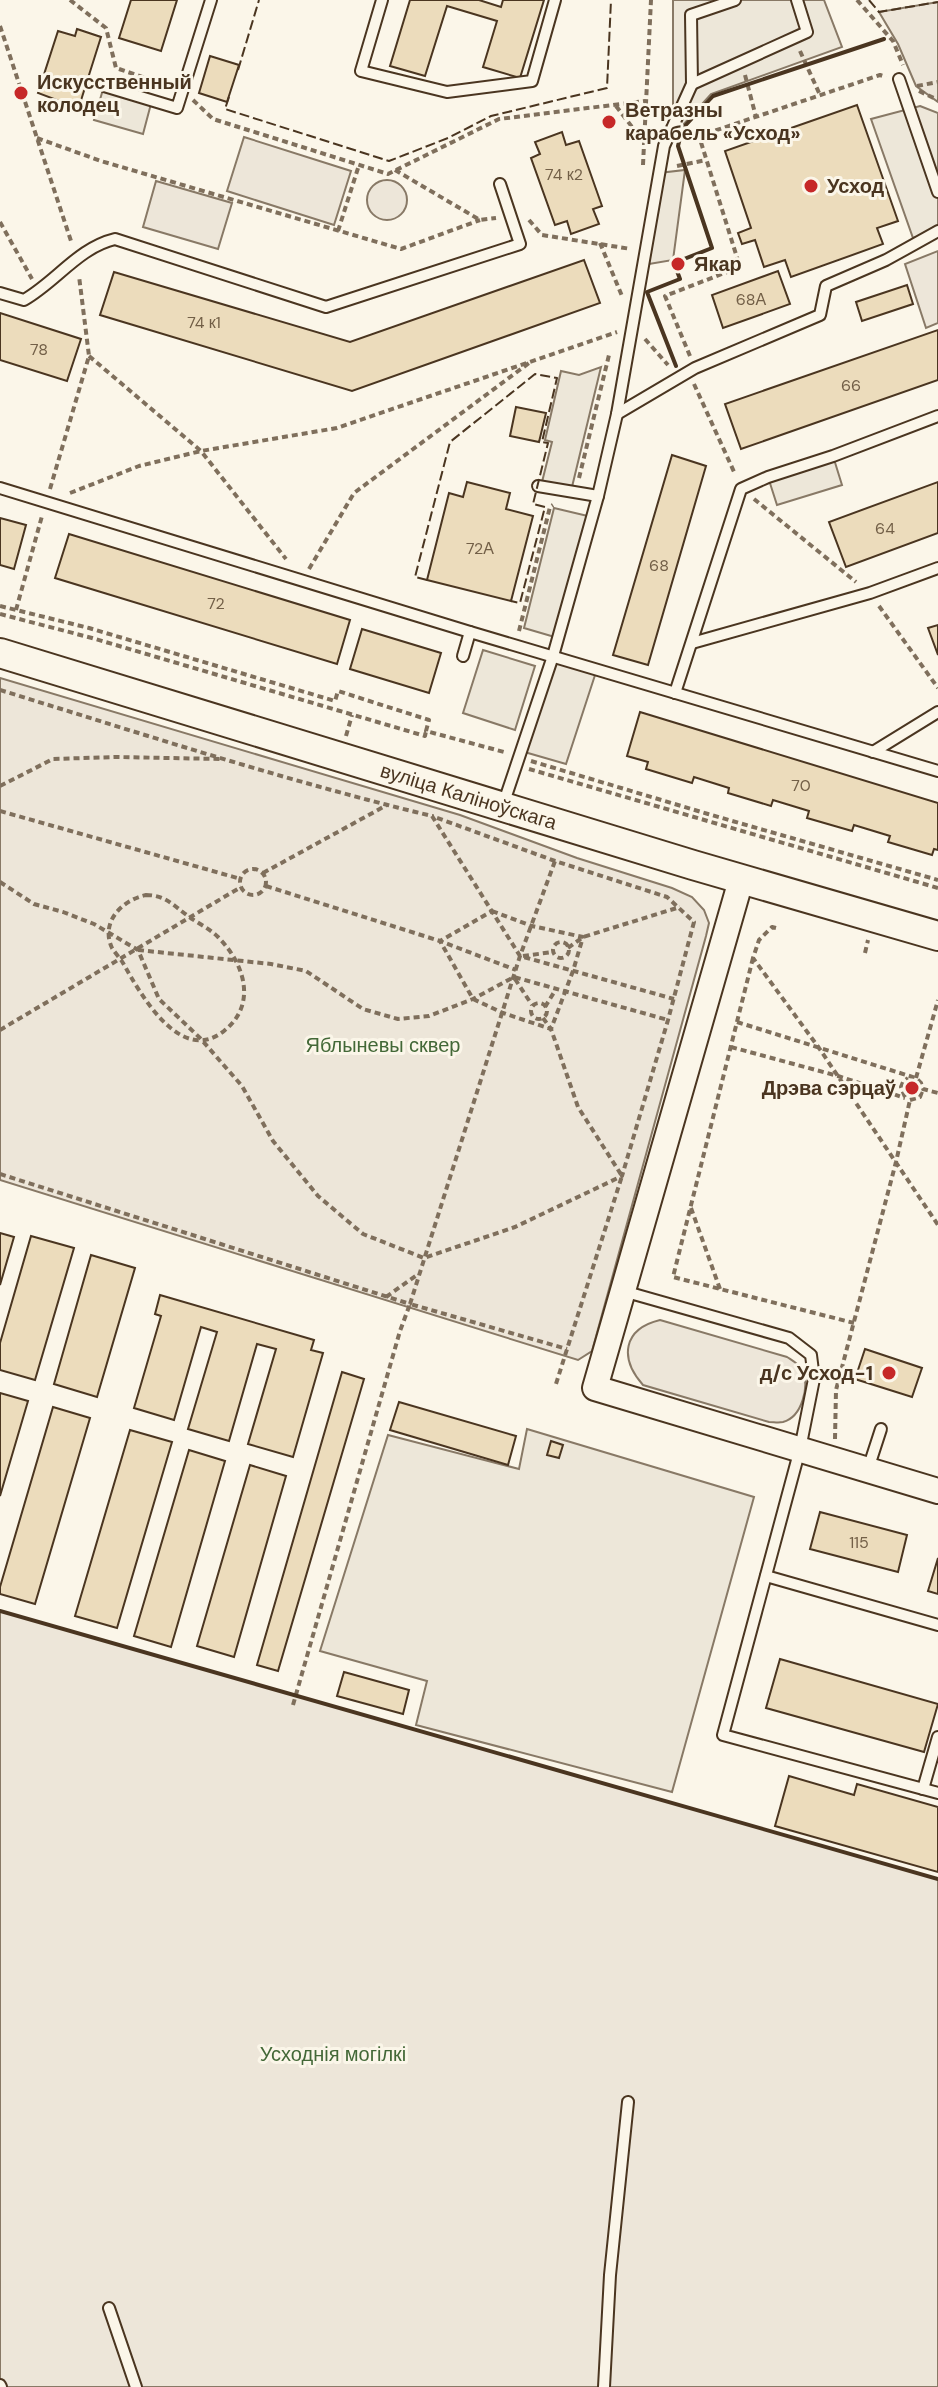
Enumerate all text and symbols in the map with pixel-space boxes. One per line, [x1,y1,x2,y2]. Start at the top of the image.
place label: Искусственный колодец [37,69,192,118]
marker: Искусственный колодец [12,84,30,102]
place label: Ветразны карабель «Усход» [625,97,801,146]
marker: Ветразны карабель «Усход» [600,113,618,131]
house number: 74 к2 [545,164,583,185]
place label: Усход [827,173,885,199]
marker: Усход [802,177,820,195]
place label: Якар [694,251,742,277]
marker: Якар [669,255,687,273]
house number: 68А [736,289,767,310]
house number: 74 к1 [187,312,221,333]
house number: 78 [30,339,48,360]
house number: 66 [841,375,861,396]
house number: 64 [875,518,895,539]
house number: 72А [466,538,494,559]
house number: 68 [649,555,669,576]
house number: 72 [207,593,225,614]
street label: вуліца Каліноўскага [377,757,561,836]
house number: 70 [791,775,811,796]
park label: Яблыневы сквер [306,1032,460,1058]
place label: Дрэва сэрцаў [762,1075,897,1101]
marker: Дрэва сэрцаў [903,1079,921,1097]
place label: д/с Усход-1 [760,1360,873,1386]
marker: д/с Усход-1 [880,1364,898,1382]
house number: 115 [849,1532,869,1553]
park label: Усходнія могілкі [260,2041,406,2067]

